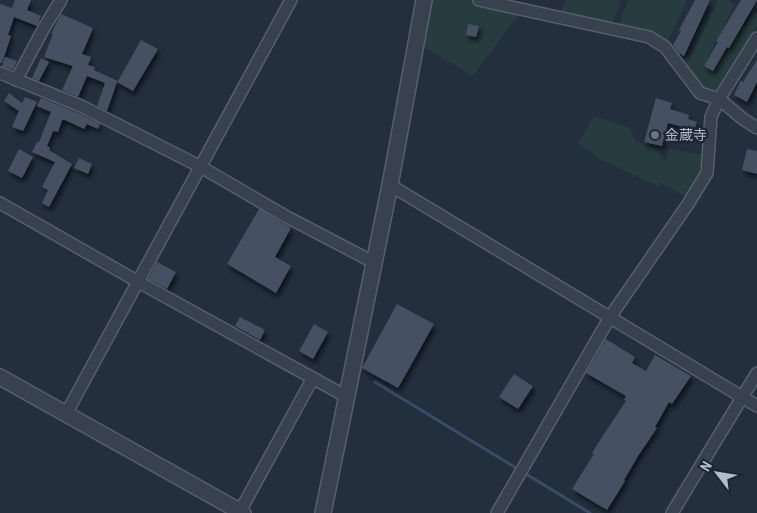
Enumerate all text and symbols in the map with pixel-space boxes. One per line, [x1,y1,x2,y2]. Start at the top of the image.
place label: 金蔵寺 [665,127,707,143]
marker: 金蔵寺 [649,129,661,141]
north arrow [692,448,742,498]
text: N [697,459,715,474]

